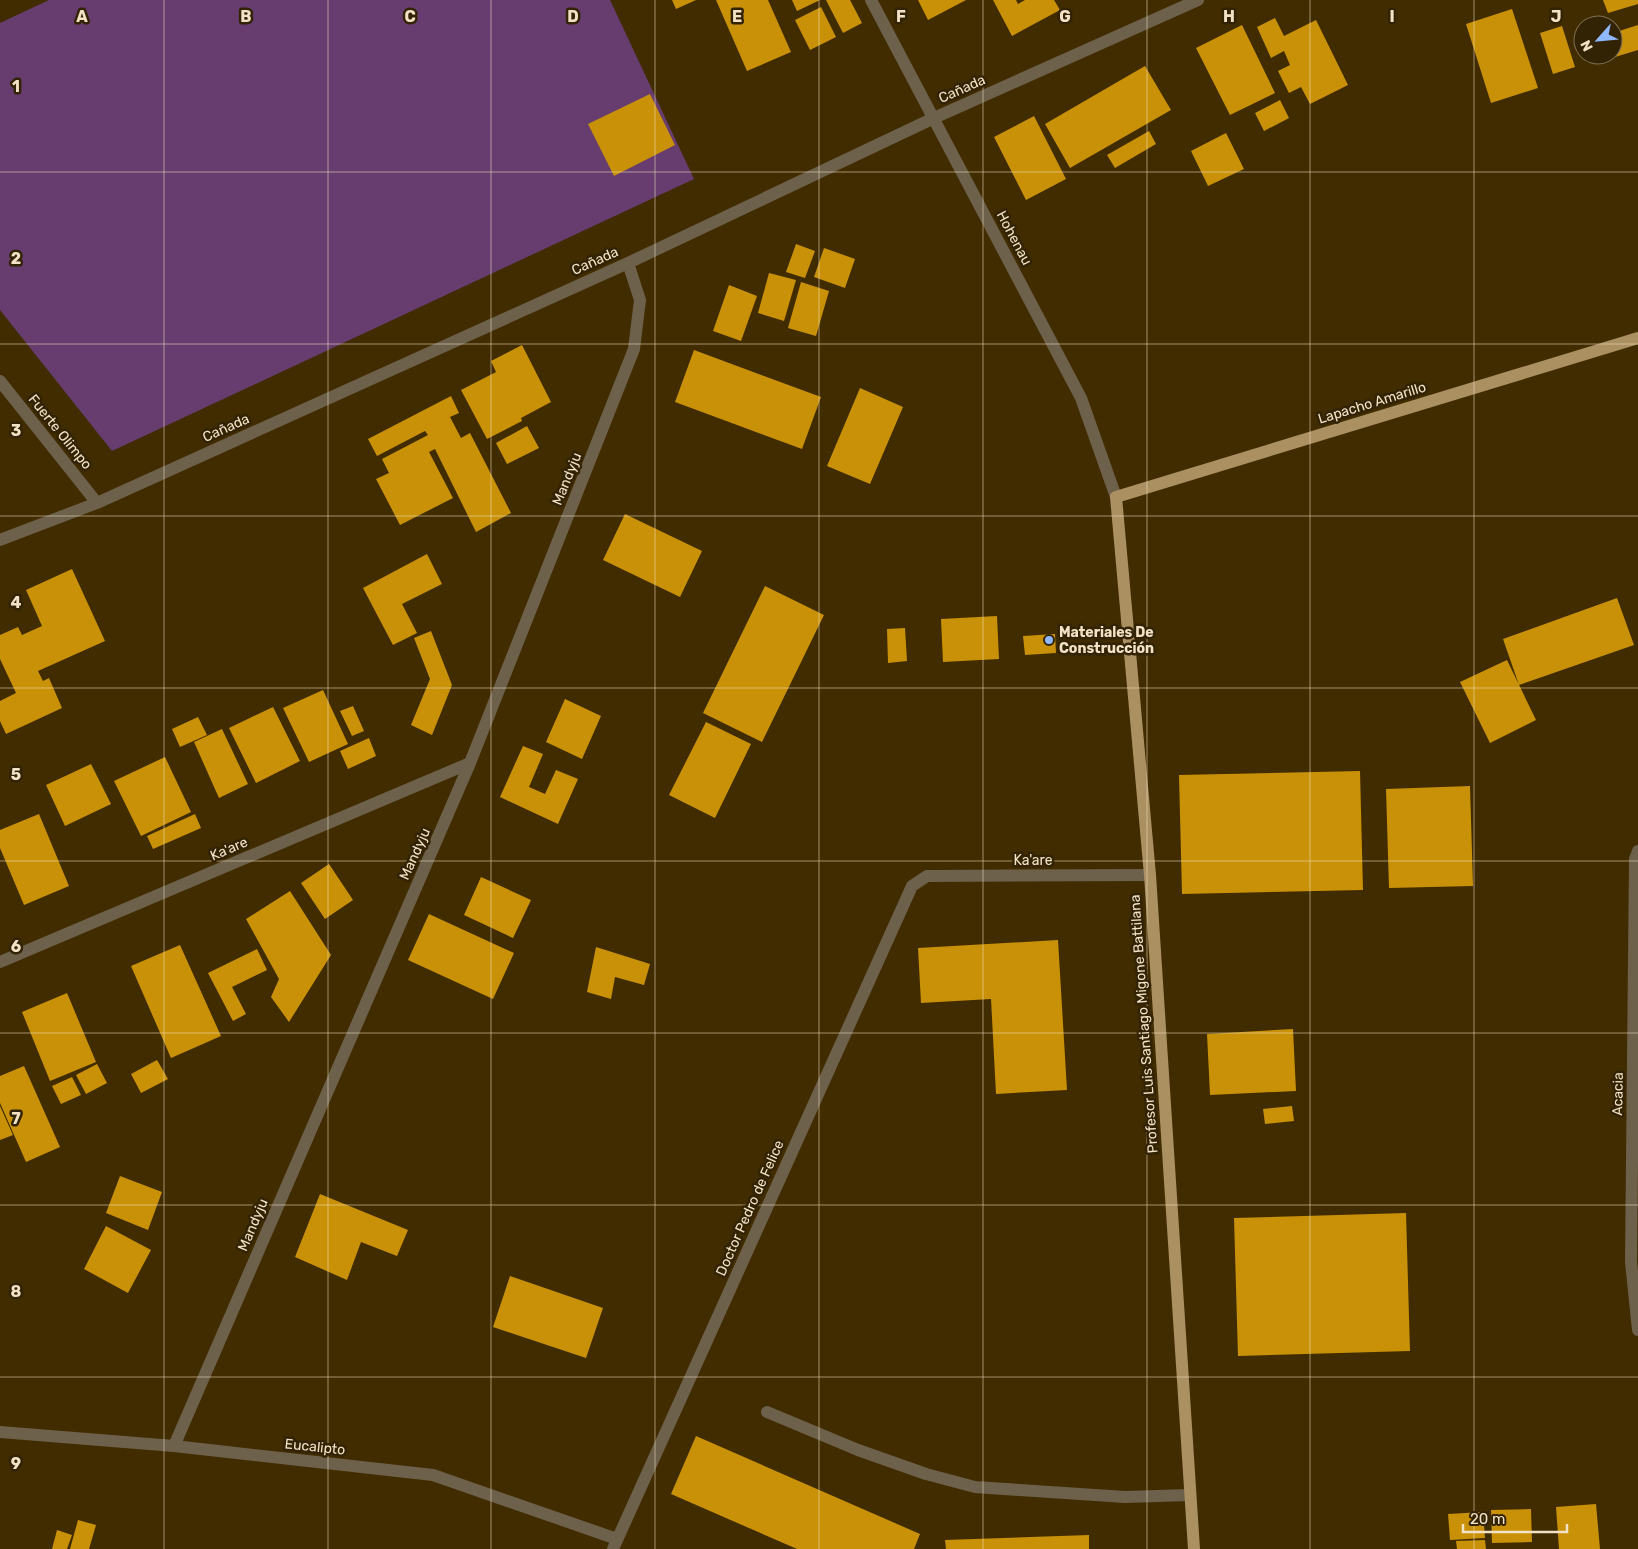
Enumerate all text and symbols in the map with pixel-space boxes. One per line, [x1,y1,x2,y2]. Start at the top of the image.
text: A [76,7,88,26]
text: B [240,7,252,26]
text: C [404,7,416,26]
text: D [567,7,579,26]
text: E [732,7,742,26]
text: F [896,7,906,26]
text: G [1059,7,1071,26]
text: H [1223,7,1235,26]
text: I [1389,7,1395,26]
text: J [1551,7,1561,26]
north arrow [1573,15,1623,65]
text: N [1577,37,1597,54]
street label: Cañada [936,71,988,107]
text: 1 [12,77,20,96]
street label: Hohenau [993,208,1035,268]
street label: Cañada [569,243,621,279]
text: 2 [11,249,21,268]
street label: Lapacho Amarillo [1316,378,1428,428]
street label: Fuerte Olimpo [25,391,95,473]
street label: Cañada [200,410,252,446]
text: 3 [11,421,21,440]
street label: Mandyju [549,450,585,508]
text: 4 [11,593,22,612]
place label: Materiales De Construcción [1059,624,1154,657]
marker: Materiales De Construcción [1043,634,1055,646]
text: 5 [11,765,21,784]
street label: Mandyju [396,825,434,883]
street label: Ka'are [208,833,250,864]
street label: Ka'are [1013,852,1053,869]
street label: Profesor Luis Santiago Migone Battilana [1126,894,1162,1154]
text: 6 [11,937,21,956]
street label: Acacia [1609,1072,1627,1116]
text: 7 [11,1109,21,1128]
street label: Doctor Pedro de Felice [712,1137,788,1279]
street label: Mandyju [234,1196,272,1254]
text: 8 [11,1282,22,1301]
street label: Eucalipto [284,1435,346,1459]
text: 9 [11,1454,21,1473]
scale bar [1463,1502,1567,1534]
text: 20 m [1470,1510,1505,1528]

